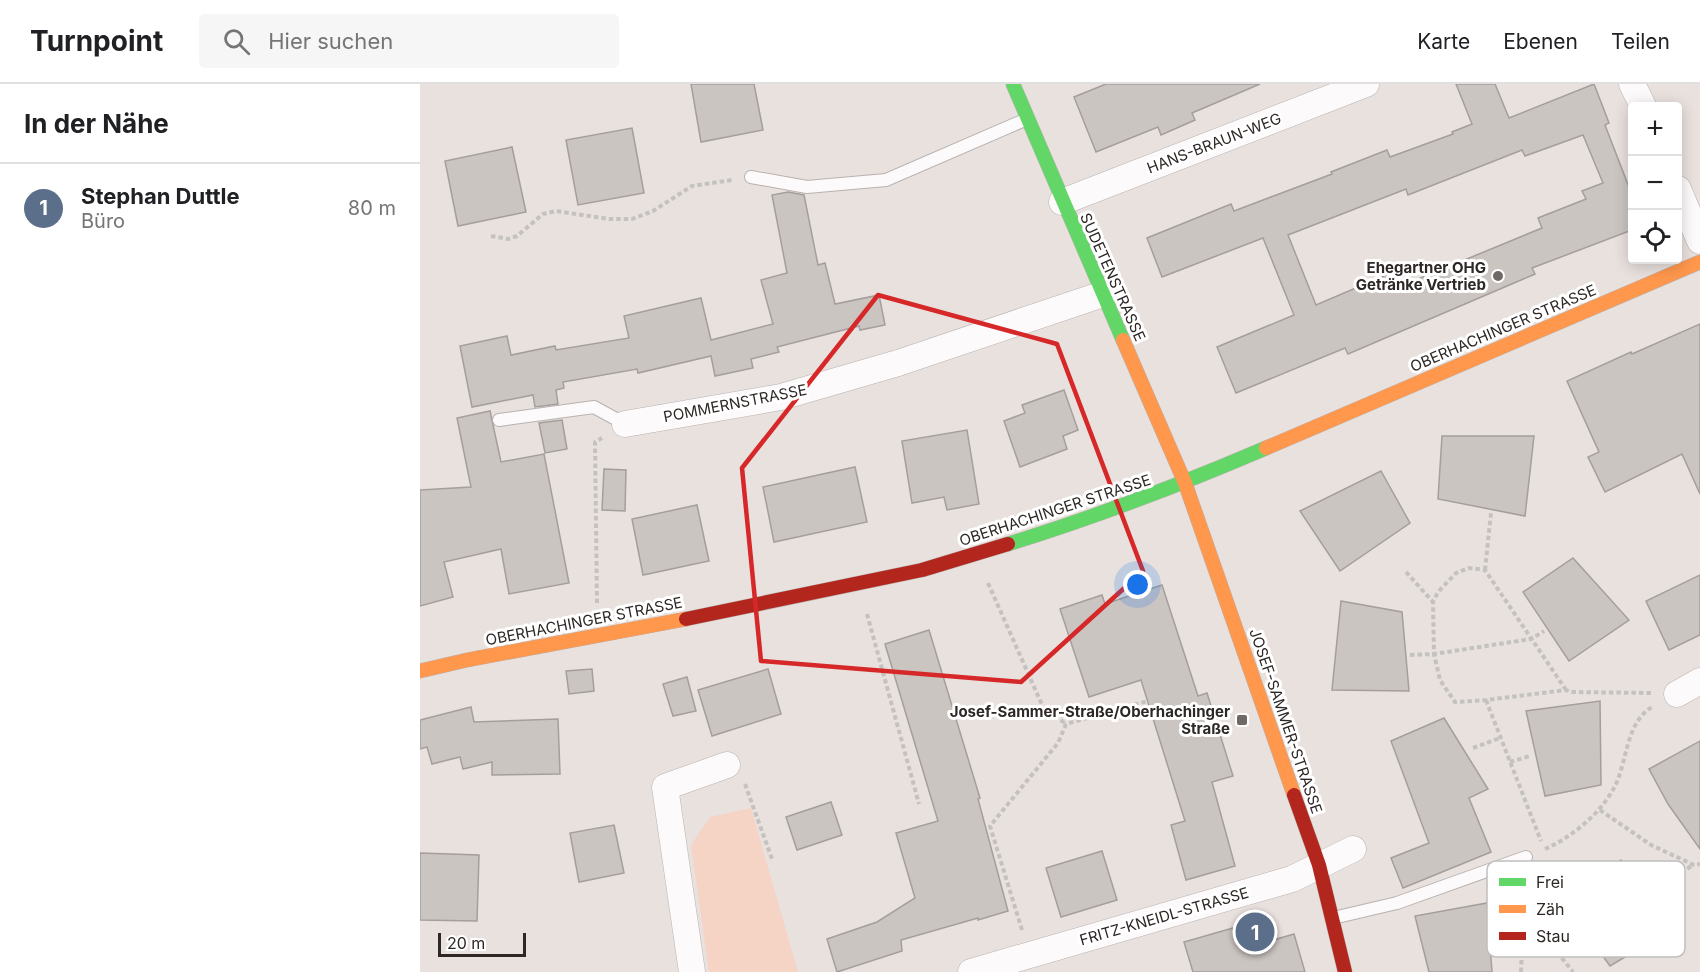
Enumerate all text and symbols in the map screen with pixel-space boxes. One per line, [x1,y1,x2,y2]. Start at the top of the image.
search box [199,14,619,68]
text: Turnpoint [30,24,163,58]
icon: search [220,25,253,58]
text: Hier suchen [268,28,393,54]
text: Karte [1417,29,1470,54]
text: Ebenen [1503,29,1578,54]
text: Teilen [1611,29,1670,54]
map controls [1628,102,1682,264]
button: + [1628,102,1682,156]
text: In der Nähe [24,108,169,139]
street label: HANS-BRAUN-WEG [1144,109,1284,177]
button: − [1628,156,1682,210]
text: Stephan Duttle [81,183,240,209]
text: 1 [39,196,48,220]
text: 80 m [348,196,396,220]
text: Büro [81,209,125,233]
street label: SUDETENSTRASSE [1076,210,1150,344]
button: locate [1628,210,1682,264]
place label: Ehegartner OHG Getränke Vertrieb [1356,258,1486,294]
marker: Ehegartner OHG Getränke Vertrieb [1491,269,1505,283]
street label: OBERHACHINGER STRASSE [1407,280,1599,376]
street label: POMMERNSTRASSE [662,380,808,426]
street label: OBERHACHINGER STRASSE [957,470,1153,550]
your location [1123,570,1152,599]
street label: OBERHACHINGER STRASSE [484,593,684,649]
street label: JOSEF-SAMMER-STRASSE [1245,626,1327,816]
place label: Josef-Sammer-Straße/Oberhachinger Straße [950,702,1230,738]
marker: Josef-Sammer-Straße/Oberhachinger Straße [1235,713,1249,727]
legend [1487,861,1685,957]
text: Frei [1536,872,1564,892]
street label: FRITZ-KNEIDL-STRASSE [1077,883,1251,949]
text: Zäh [1536,899,1565,919]
pin: 1 [1236,910,1274,954]
text: Stau [1536,926,1570,946]
scale bar [438,930,526,958]
text: 20 m [447,933,485,953]

